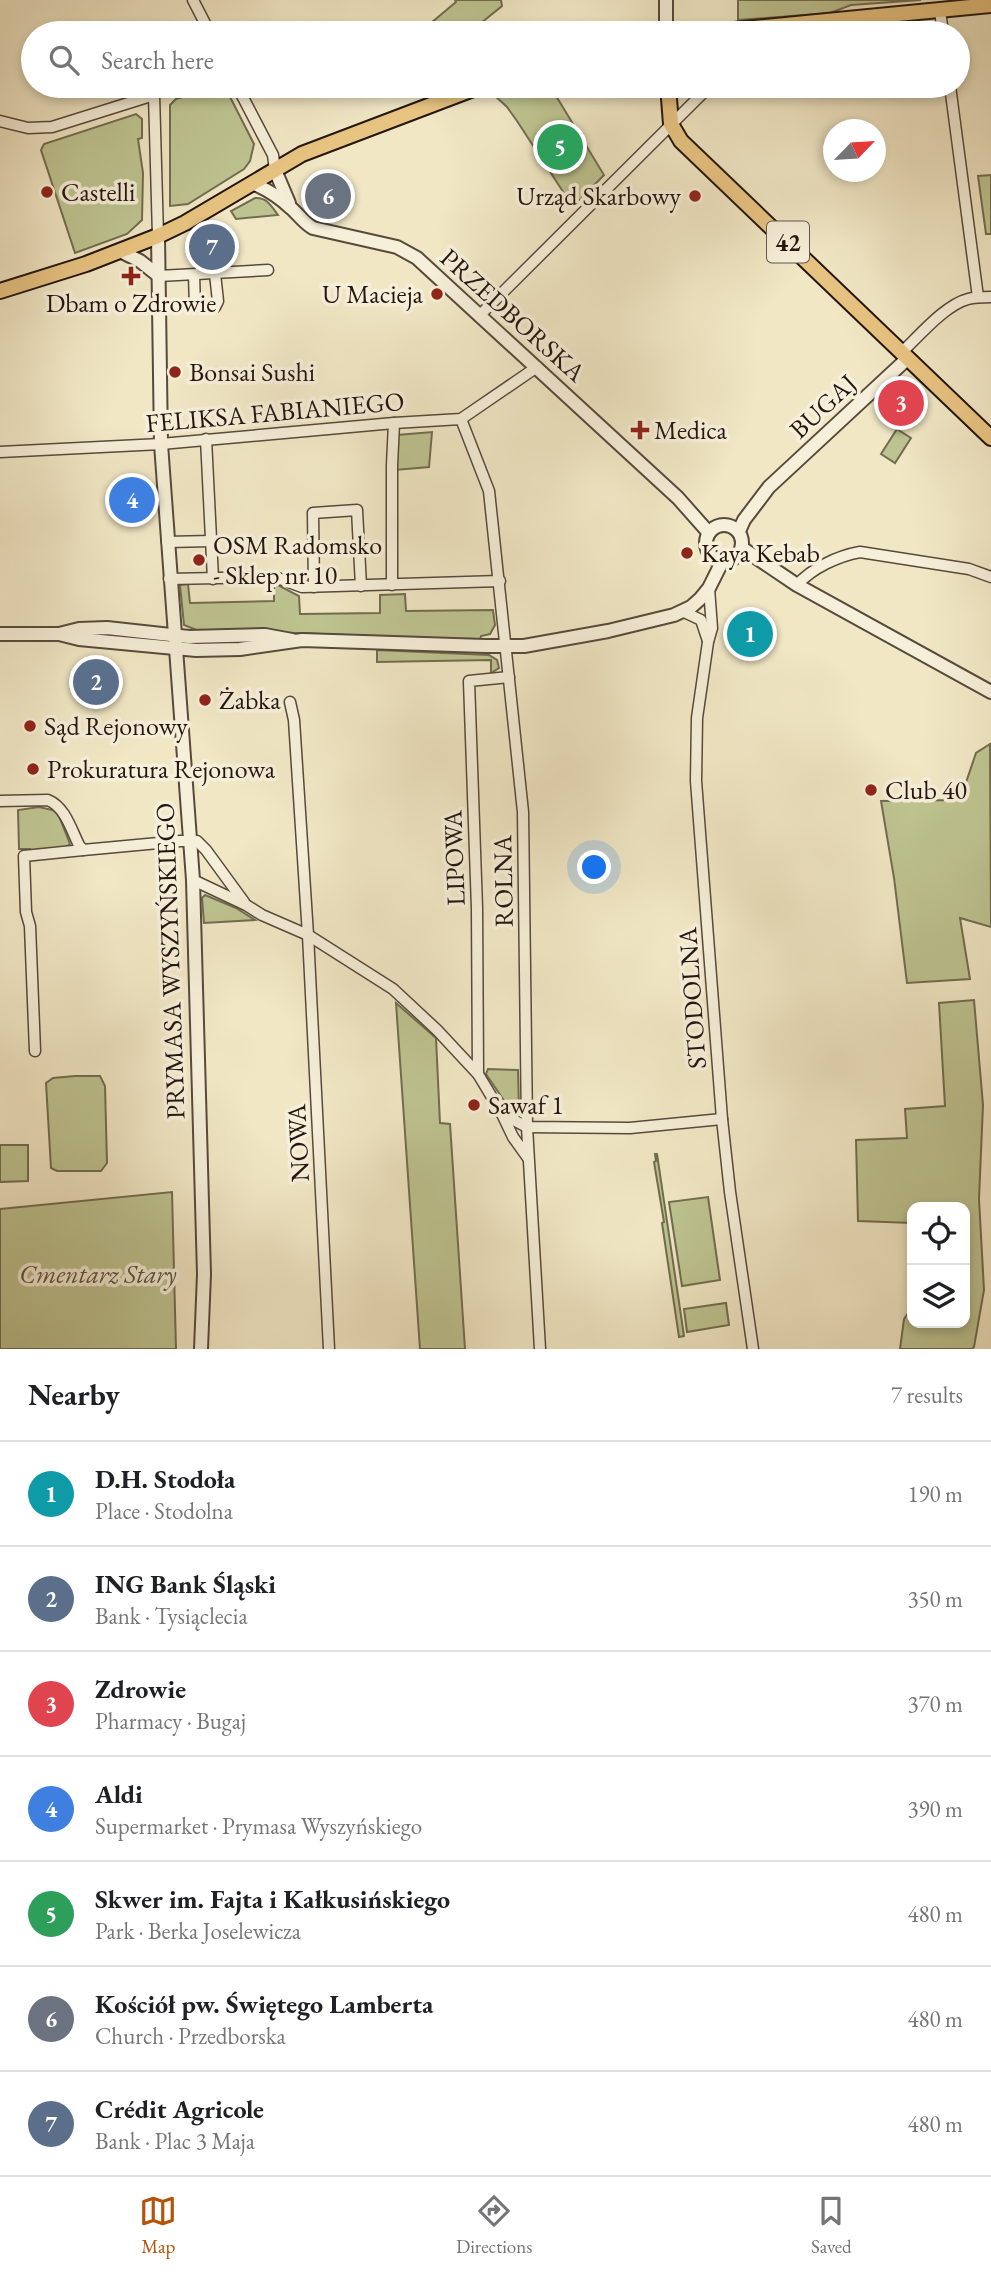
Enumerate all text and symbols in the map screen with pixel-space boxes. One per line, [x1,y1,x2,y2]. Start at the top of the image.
search box [21,21,970,98]
icon: search [45,41,83,79]
text: Search here [101,43,214,77]
north arrow [823,119,886,182]
pin: 5 [537,121,583,173]
pin: 6 [305,170,351,222]
place label: Castelli [61,175,135,209]
place label: Urząd Skarbowy [516,179,682,213]
marker: Castelli [39,184,55,200]
marker: Urząd Skarbowy [687,188,703,204]
pin: 7 [189,221,235,273]
road number: 42 [767,222,809,262]
street label: PRZEDBORSKA [433,241,594,390]
marker: Dbam o Zdrowie [123,268,139,284]
place label: U Macieja [322,277,424,311]
place label: Dbam o Zdrowie [46,286,216,320]
marker: U Macieja [429,286,445,302]
place label: Bonsai Sushi [189,355,315,389]
marker: Bonsai Sushi [167,364,183,380]
street label: BUGAJ [782,366,864,446]
pin: 3 [878,377,924,429]
street label: FELIKSA FABIANIEGO [144,384,406,440]
place label: Medica [654,413,728,447]
marker: Medica [632,422,648,438]
pin: 4 [109,474,155,526]
place label: OSM Radomsko - Sklep nr 10 [213,528,382,592]
place label: Kaya Kebab [701,536,820,570]
marker: Kaya Kebab [679,545,695,561]
marker: OSM Radomsko - Sklep nr 10 [191,552,207,568]
pin: 1 [727,608,773,660]
pin: 2 [73,656,119,708]
place label: Żabka [219,683,281,717]
marker: Żabka [197,692,213,708]
place label: Sąd Rejonowy [44,709,188,743]
marker: Sąd Rejonowy [22,718,38,734]
place label: Prokuratura Rejonowa [47,752,276,786]
marker: Prokuratura Rejonowa [25,761,41,777]
place label: Club 40 [885,773,967,807]
marker: Club 40 [863,782,879,798]
street label: PRYMASA WYSZYŃSKIEGO [147,802,193,1120]
street label: LIPOWA [435,809,473,906]
street label: ROLNA [485,834,521,927]
your location [577,850,611,884]
street label: STODOLNA [670,925,714,1070]
place label: Sawaf 1 [488,1088,564,1122]
marker: Sawaf 1 [466,1097,482,1113]
street label: NOWA [279,1102,317,1183]
map controls [907,1202,970,1328]
button: locate [907,1202,970,1265]
park label: Cmentarz Stary [19,1257,177,1291]
button: layers [907,1265,970,1328]
text: Nearby [28,1375,120,1414]
text: 7 results [891,1380,963,1410]
text: D.H. Stodoła [95,1462,235,1496]
text: 1 [45,1479,57,1509]
text: 190 m [907,1479,963,1509]
text: Place · Stodolna [95,1496,233,1526]
text: ING Bank Śląski [95,1567,276,1601]
text: 2 [45,1584,57,1614]
text: 350 m [907,1584,963,1614]
text: Bank · Tysiąclecia [95,1601,248,1631]
text: Zdrowie [95,1672,186,1706]
text: 3 [45,1689,57,1719]
text: 370 m [907,1689,963,1719]
text: Pharmacy · Bugaj [95,1706,246,1736]
text: Aldi [95,1777,143,1811]
text: 4 [45,1794,57,1824]
text: 390 m [907,1794,963,1824]
text: Supermarket · Prymasa Wyszyńskiego [95,1811,422,1841]
text: Skwer im. Fajta i Kałkusińskiego [95,1882,450,1916]
text: 5 [45,1899,57,1929]
text: 480 m [907,1899,963,1929]
text: Park · Berka Joselewicza [95,1916,301,1946]
text: Kościół pw. Świętego Lamberta [95,1987,433,2021]
text: 6 [45,2004,57,2034]
text: 480 m [907,2004,963,2034]
text: Church · Przedborska [95,2021,286,2051]
text: Crédit Agricole [95,2092,264,2126]
text: 7 [45,2109,57,2139]
text: 480 m [907,2109,963,2139]
text: Bank · Plac 3 Maja [95,2126,255,2156]
tab: Map [139,2192,177,2259]
tab: Directions [456,2192,532,2259]
tab: Saved [811,2192,852,2259]

